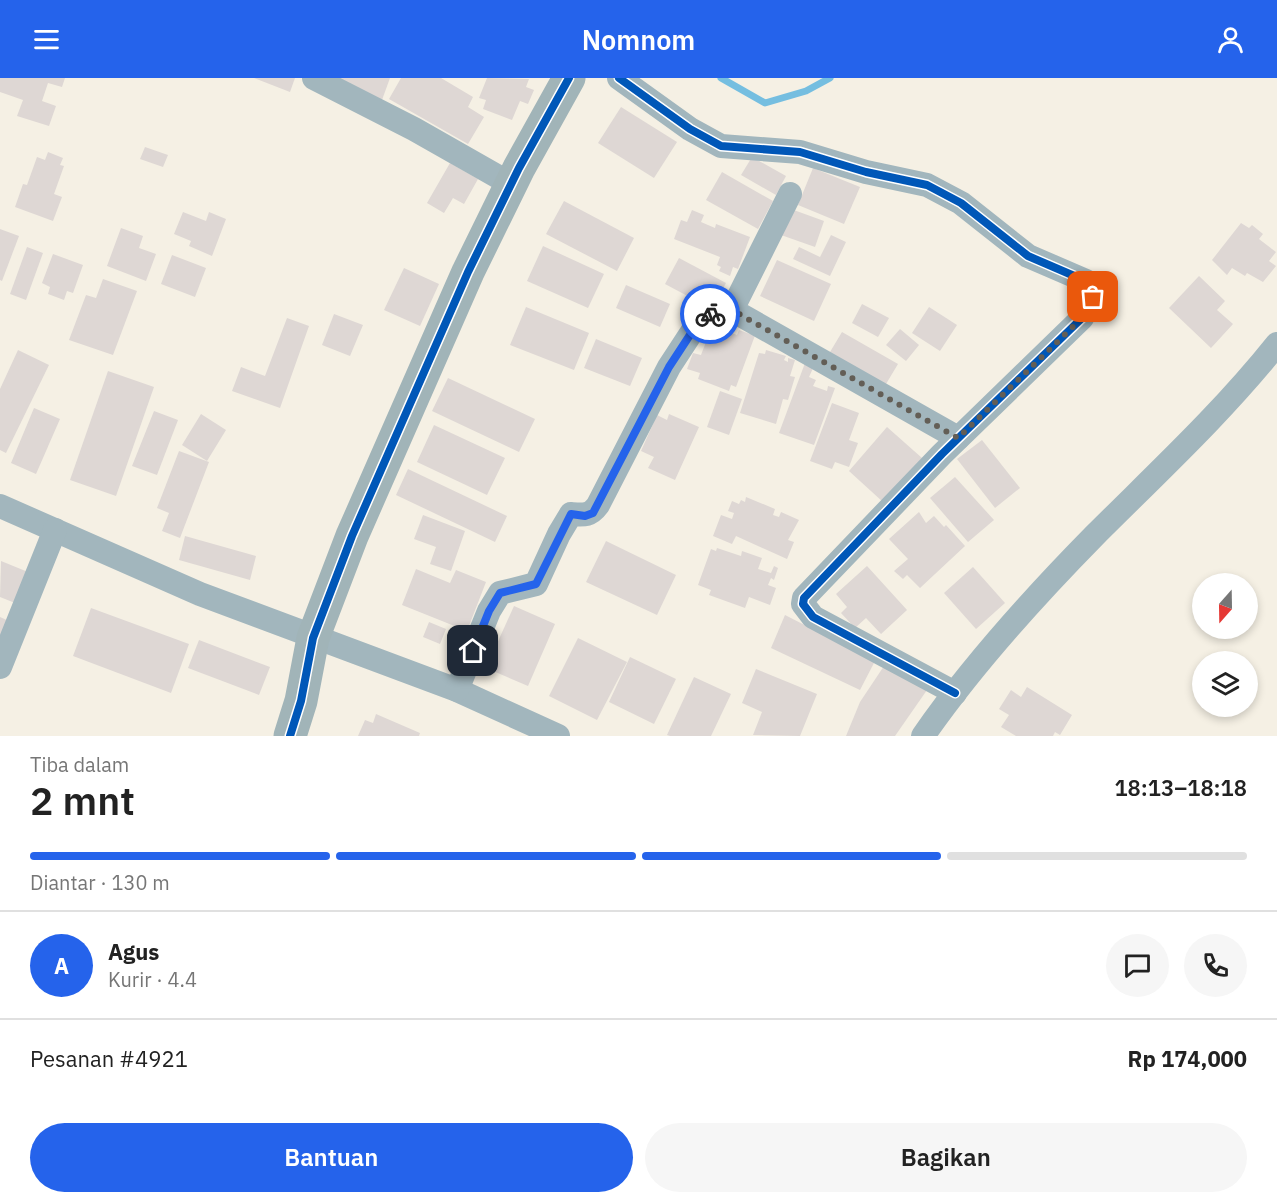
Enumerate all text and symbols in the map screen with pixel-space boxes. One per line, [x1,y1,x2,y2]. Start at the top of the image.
text: Nomnom [582,22,695,57]
icon: menu [30,23,63,56]
icon: person [1214,23,1247,56]
pin [1067,271,1118,322]
icon: bag [1076,280,1109,313]
courier [680,284,740,344]
icon: bike [694,298,727,331]
north arrow [1192,573,1258,639]
map controls [1192,573,1258,717]
pin [447,625,498,676]
icon: home [456,634,489,667]
button: layers [1192,651,1258,717]
text: Tiba dalam [30,751,129,778]
text: 18:13–18:18 [1114,773,1247,802]
text: 2 mnt [30,775,135,826]
text: Diantar · 130 m [30,869,170,896]
button: chat [1106,934,1169,997]
button: phone [1184,934,1247,997]
text: Agus [108,937,159,966]
text: A [54,951,69,980]
text: Kurir · 4.4 [108,966,197,993]
text: Pesanan #4921 [30,1044,188,1073]
text: Rp 174,000 [1128,1044,1247,1073]
button: Bantuan [30,1123,633,1192]
button: Bagikan [645,1123,1247,1192]

